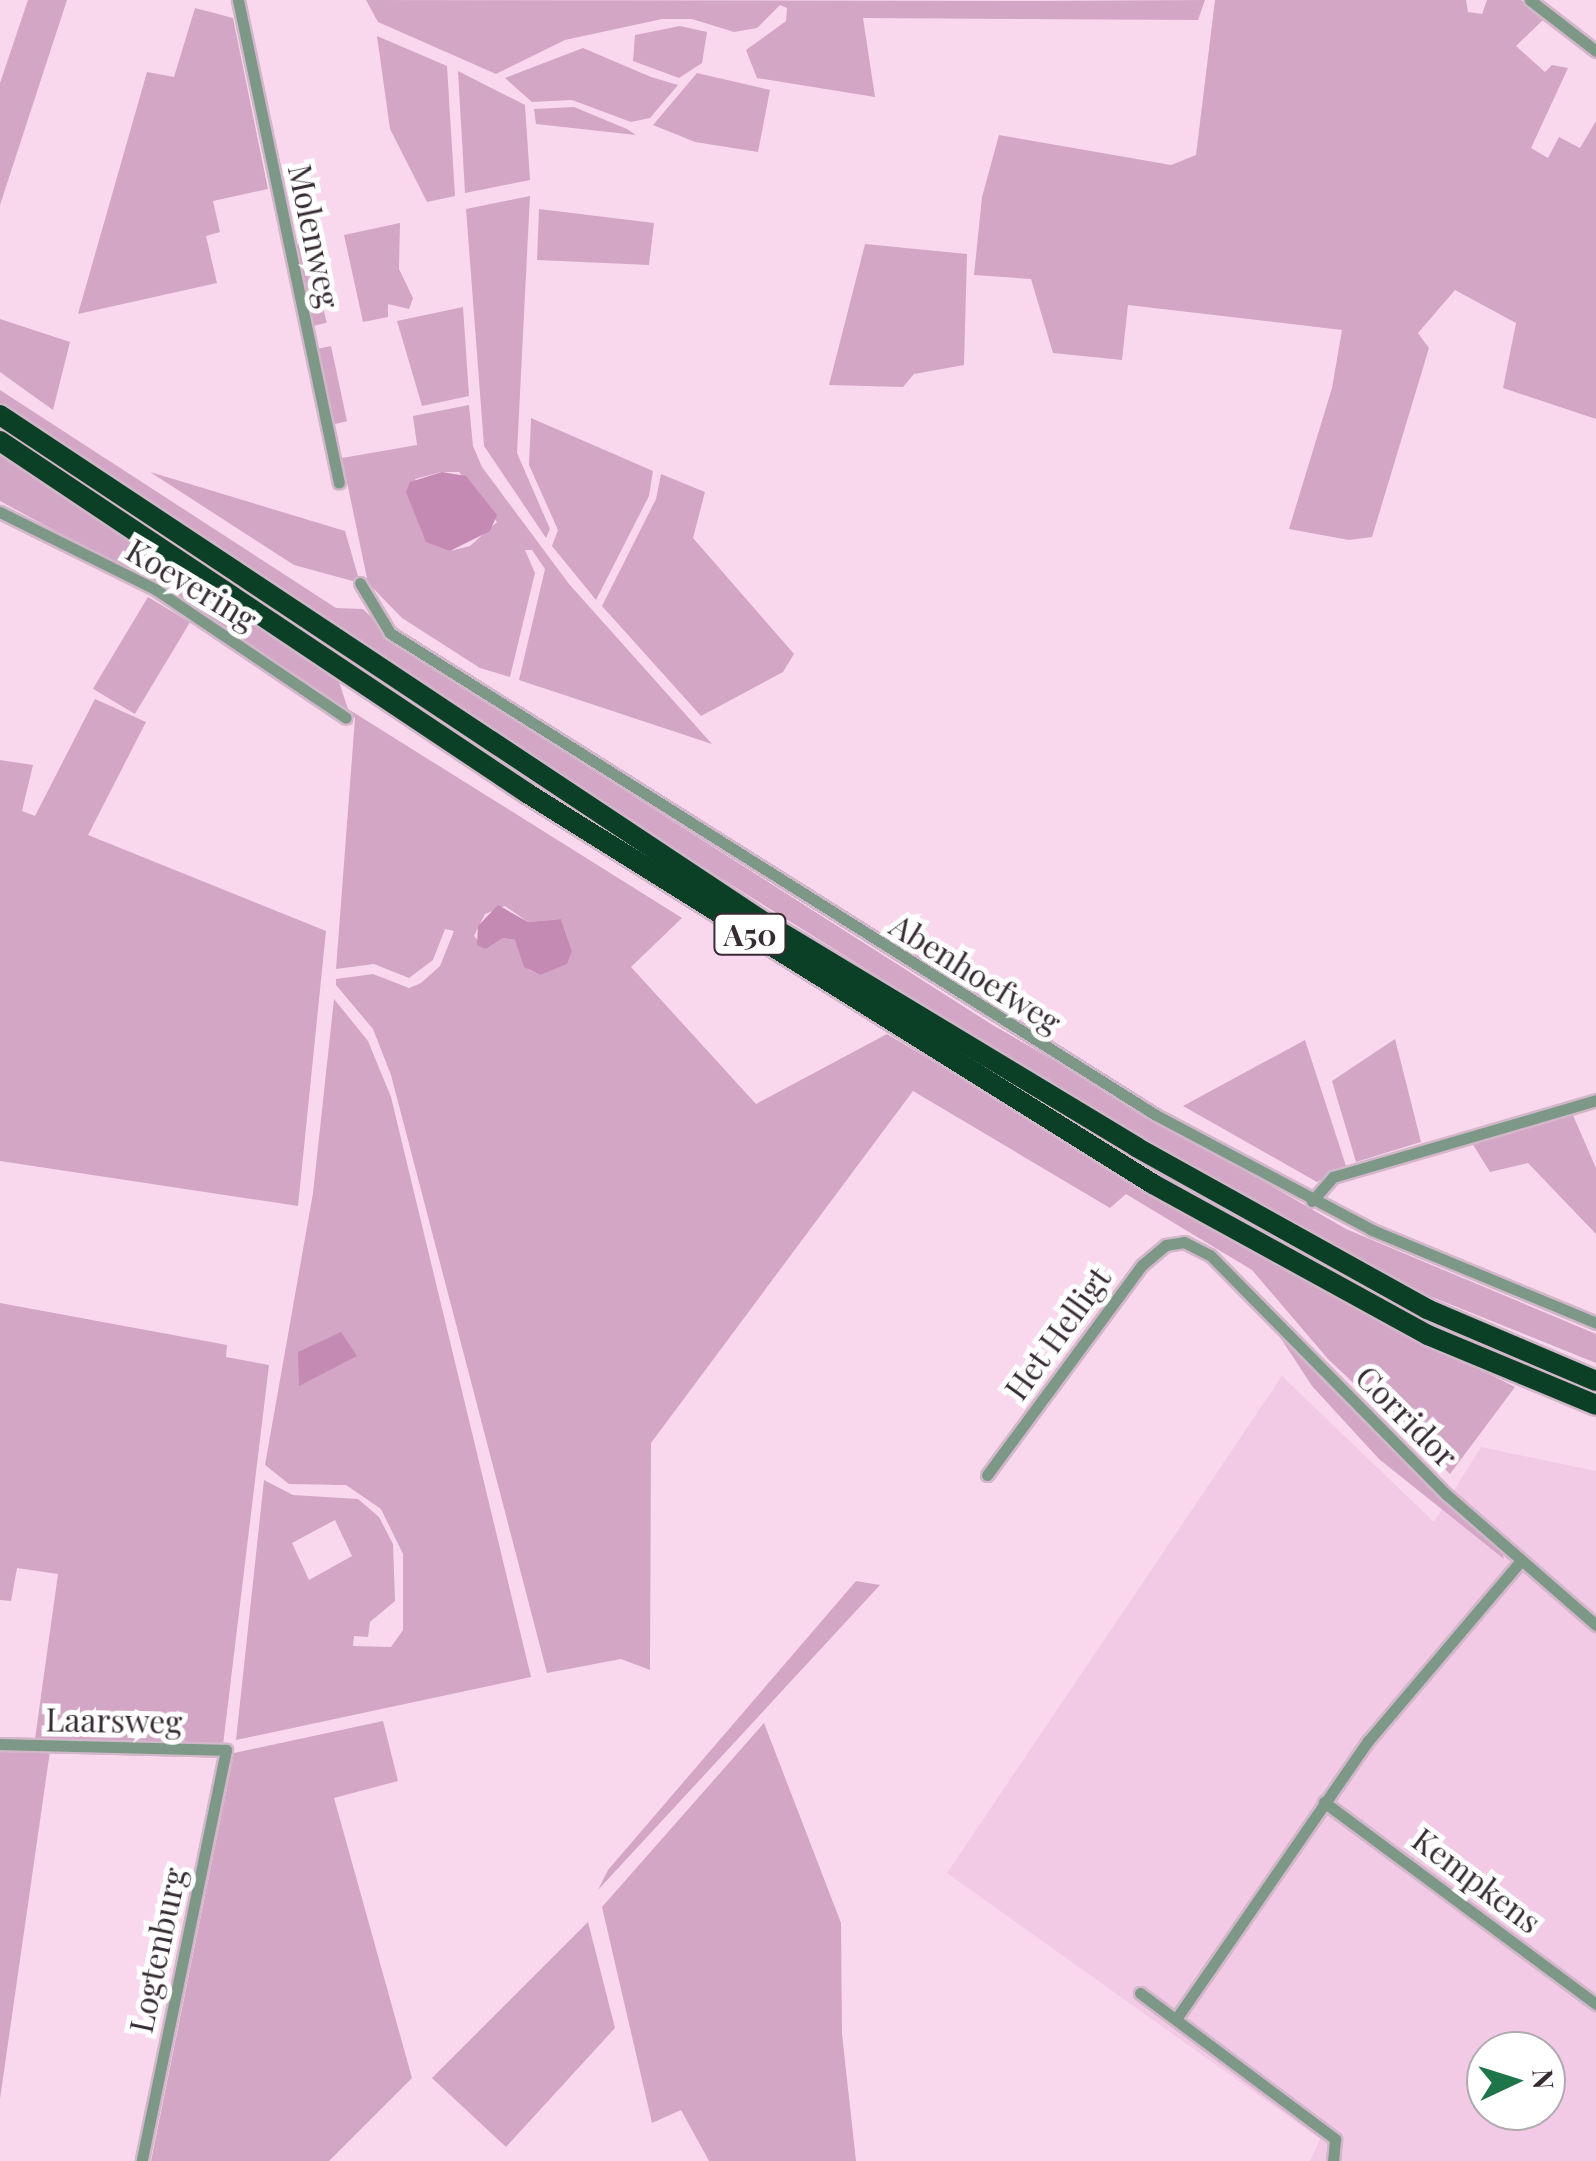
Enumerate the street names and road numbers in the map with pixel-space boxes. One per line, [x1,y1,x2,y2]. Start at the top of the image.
street label: Molenweg [281,161,349,311]
street label: Koevering [120,530,264,638]
street label: Abenhoefweg [884,905,1068,1041]
road number: A50 [712,909,788,959]
street label: Het Helligt [996,1259,1118,1407]
street label: Corridor [1348,1357,1466,1475]
street label: Laarsweg [45,1700,183,1740]
street label: Kempkens [1405,1819,1549,1941]
street label: Logtenburg [121,1864,193,2036]

